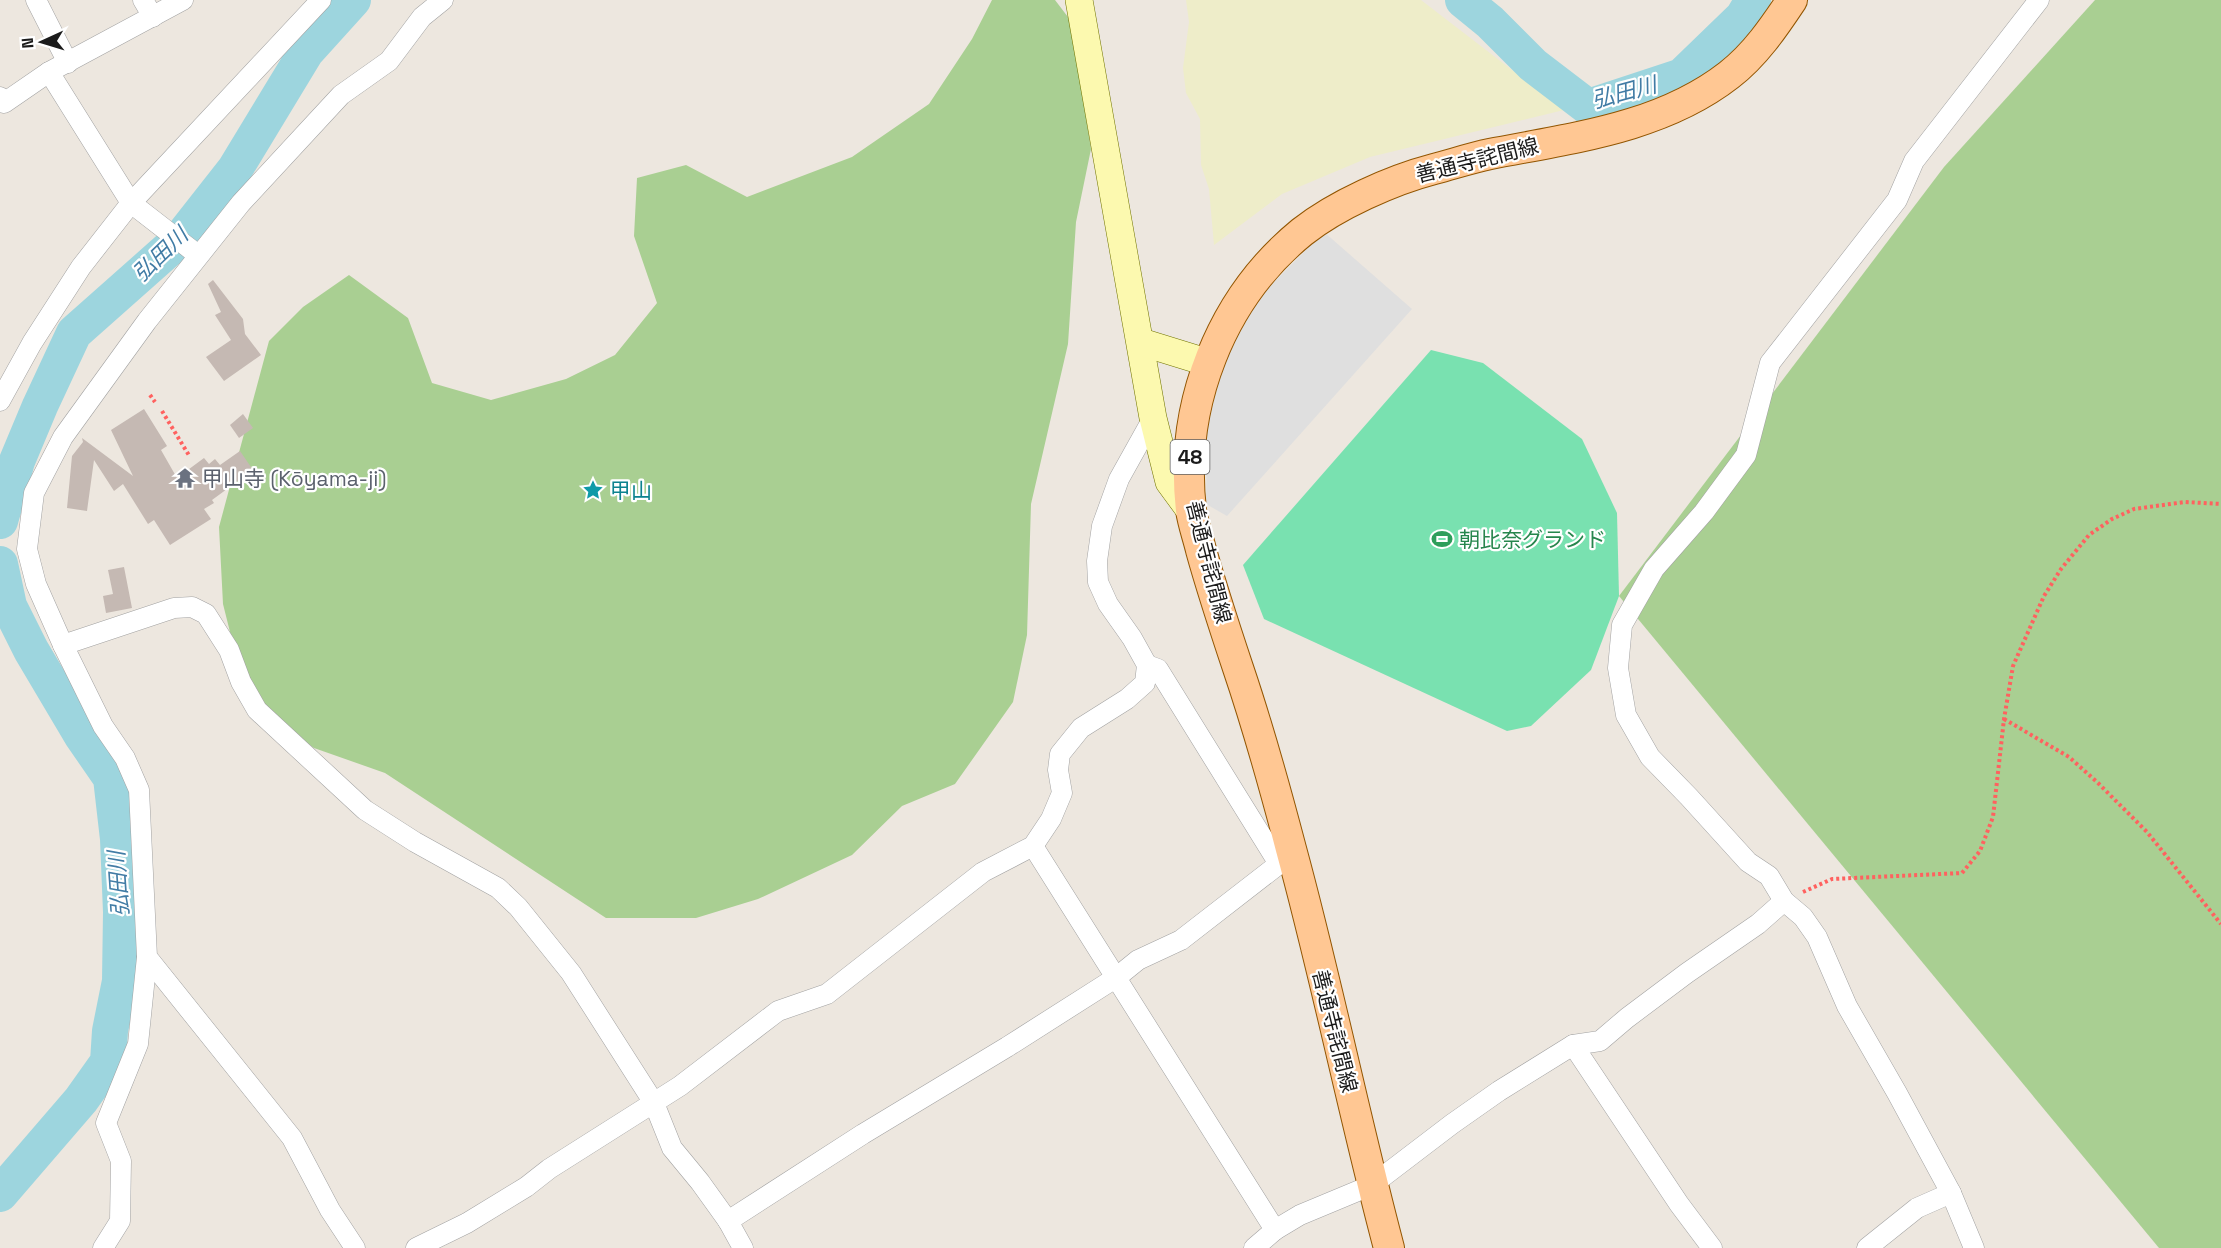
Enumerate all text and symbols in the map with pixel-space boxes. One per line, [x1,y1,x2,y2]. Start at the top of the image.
north arrow [12,12,72,72]
text: N [17,37,38,49]
water label: 弘田川 [1588,69,1661,114]
street label: 善通寺詫間線 [1413,132,1541,188]
water label: 弘田川 [127,220,195,287]
road number: 48 [1170,440,1210,474]
place label: 甲山寺 (Kōyama-ji) [202,465,386,492]
temple icon: 甲山寺 (Kōyama-ji) [173,466,197,490]
place label: 甲山 [610,477,652,504]
place icon: 甲山 [581,478,605,502]
street label: 善通寺詫間線 [1181,498,1237,626]
place label: 朝比奈グランド [1459,526,1606,553]
sports icon: 朝比奈グランド [1430,527,1454,551]
water label: 弘田川 [102,848,134,918]
street label: 善通寺詫間線 [1307,967,1363,1095]

